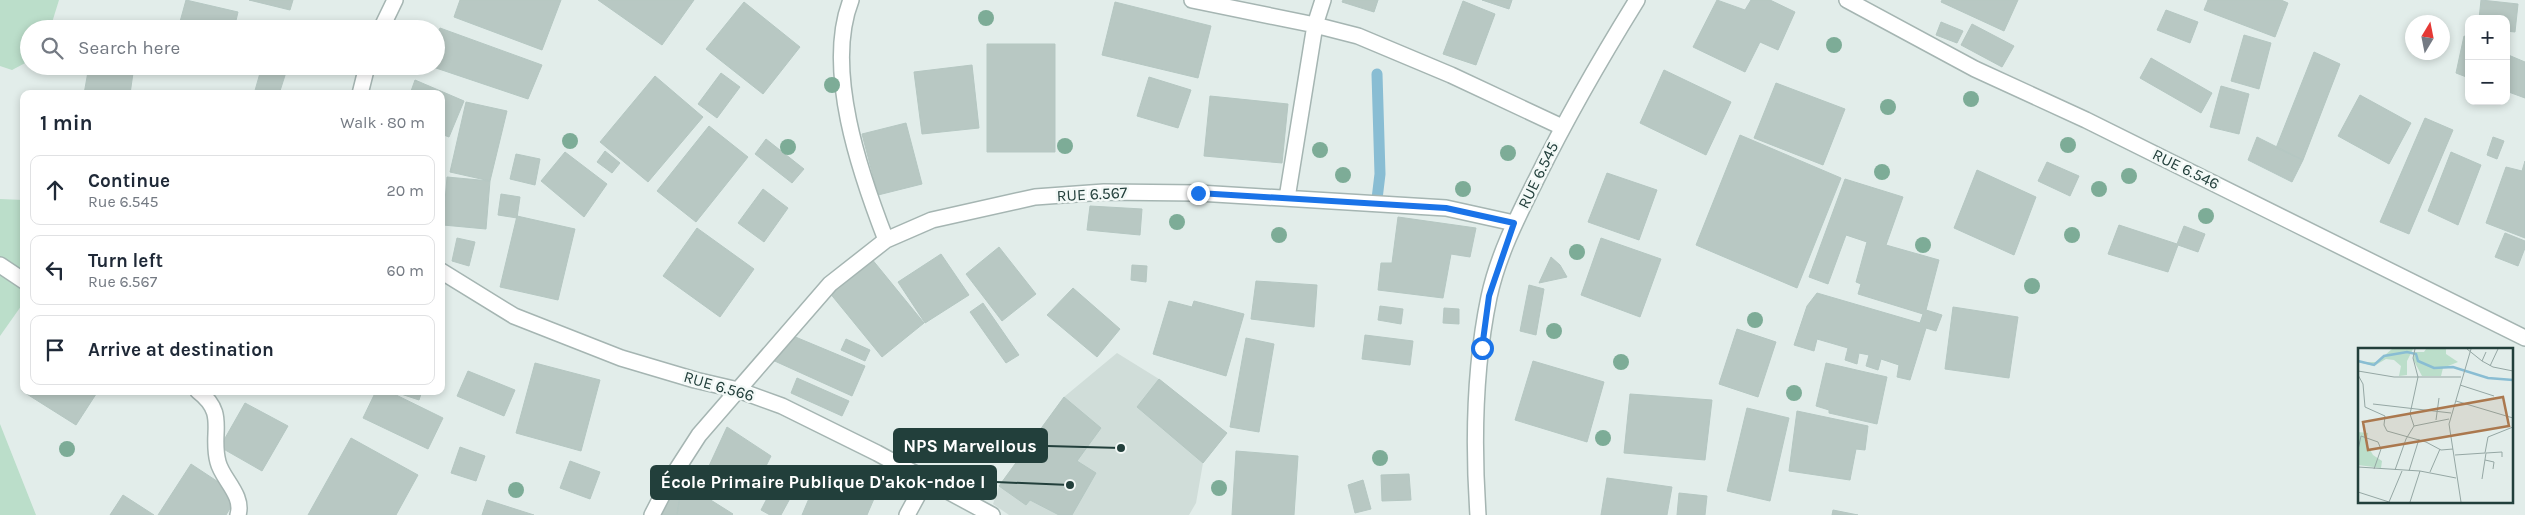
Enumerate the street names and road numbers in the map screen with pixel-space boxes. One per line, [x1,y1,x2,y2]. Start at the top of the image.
street label: RUE 6.545 [1514,138,1562,212]
street label: RUE 6.546 [2149,145,2223,193]
street label: RUE 6.567 [1056,183,1128,205]
street label: RUE 6.566 [682,367,756,405]

